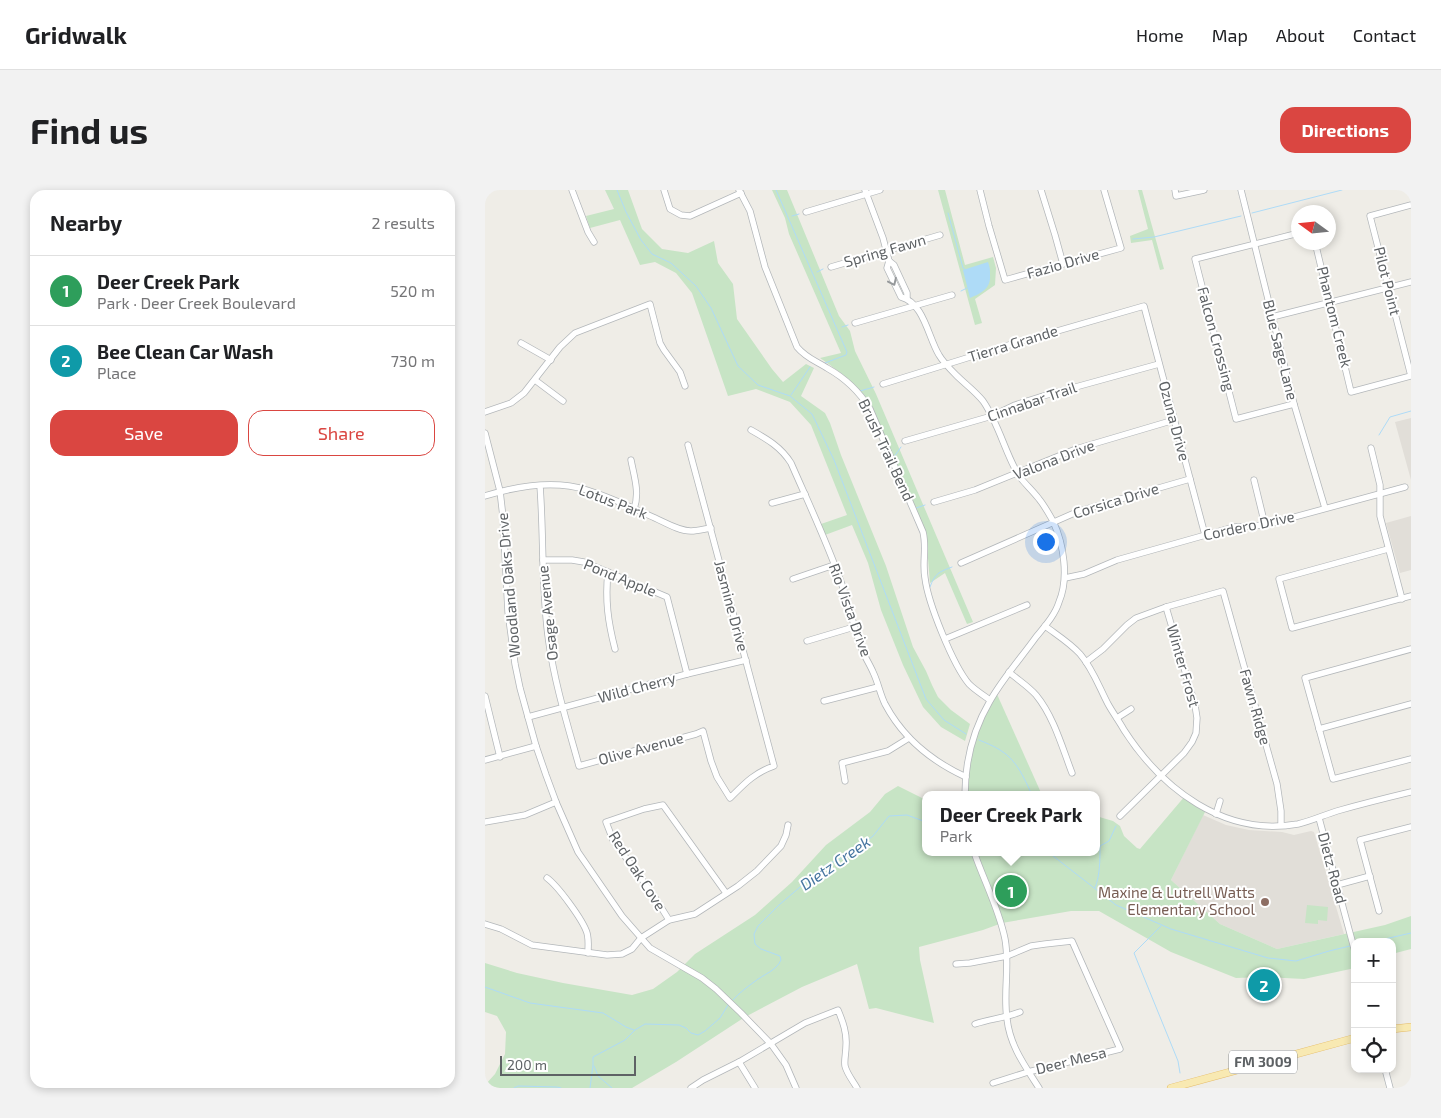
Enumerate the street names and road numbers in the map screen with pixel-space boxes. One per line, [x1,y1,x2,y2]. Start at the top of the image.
street label: Spring Fawn [842,230,928,270]
street label: Fazio Drive [1024,244,1101,282]
street label: Pilot Point [1371,245,1405,317]
street label: Phantom Creek [1314,264,1356,369]
street label: Falcon Crossing [1194,285,1240,393]
street label: Blue Sage Lane [1260,298,1302,402]
street label: Tierra Grande [966,321,1060,365]
street label: Cinnabar Trail [985,377,1079,425]
street label: Ozuna Drive [1156,379,1194,463]
street label: Brush Trail Bend [855,396,918,503]
street label: Valona Drive [1010,435,1097,483]
street label: Corsica Drive [1071,478,1161,522]
street label: Lotus Park [576,480,651,523]
street label: Cordero Drive [1201,507,1296,543]
street label: Woodland Oaks Drive [493,512,523,658]
street label: Pond Apple [581,554,659,600]
street label: Jasmine Drive [711,558,753,653]
street label: Rio Vista Drive [826,561,876,659]
street label: Osage Avenue [533,565,561,662]
street label: Winter Frost [1164,622,1204,709]
street label: Fawn Ridge [1237,667,1275,747]
street label: Wild Cherry [596,668,678,706]
street label: Olive Avenue [596,728,685,768]
street label: Red Oak Cove [605,827,670,914]
street label: Dietz Road [1315,830,1351,905]
street label: Deer Mesa [1034,1043,1108,1077]
road number: FM 3009 [1229,1050,1297,1074]

